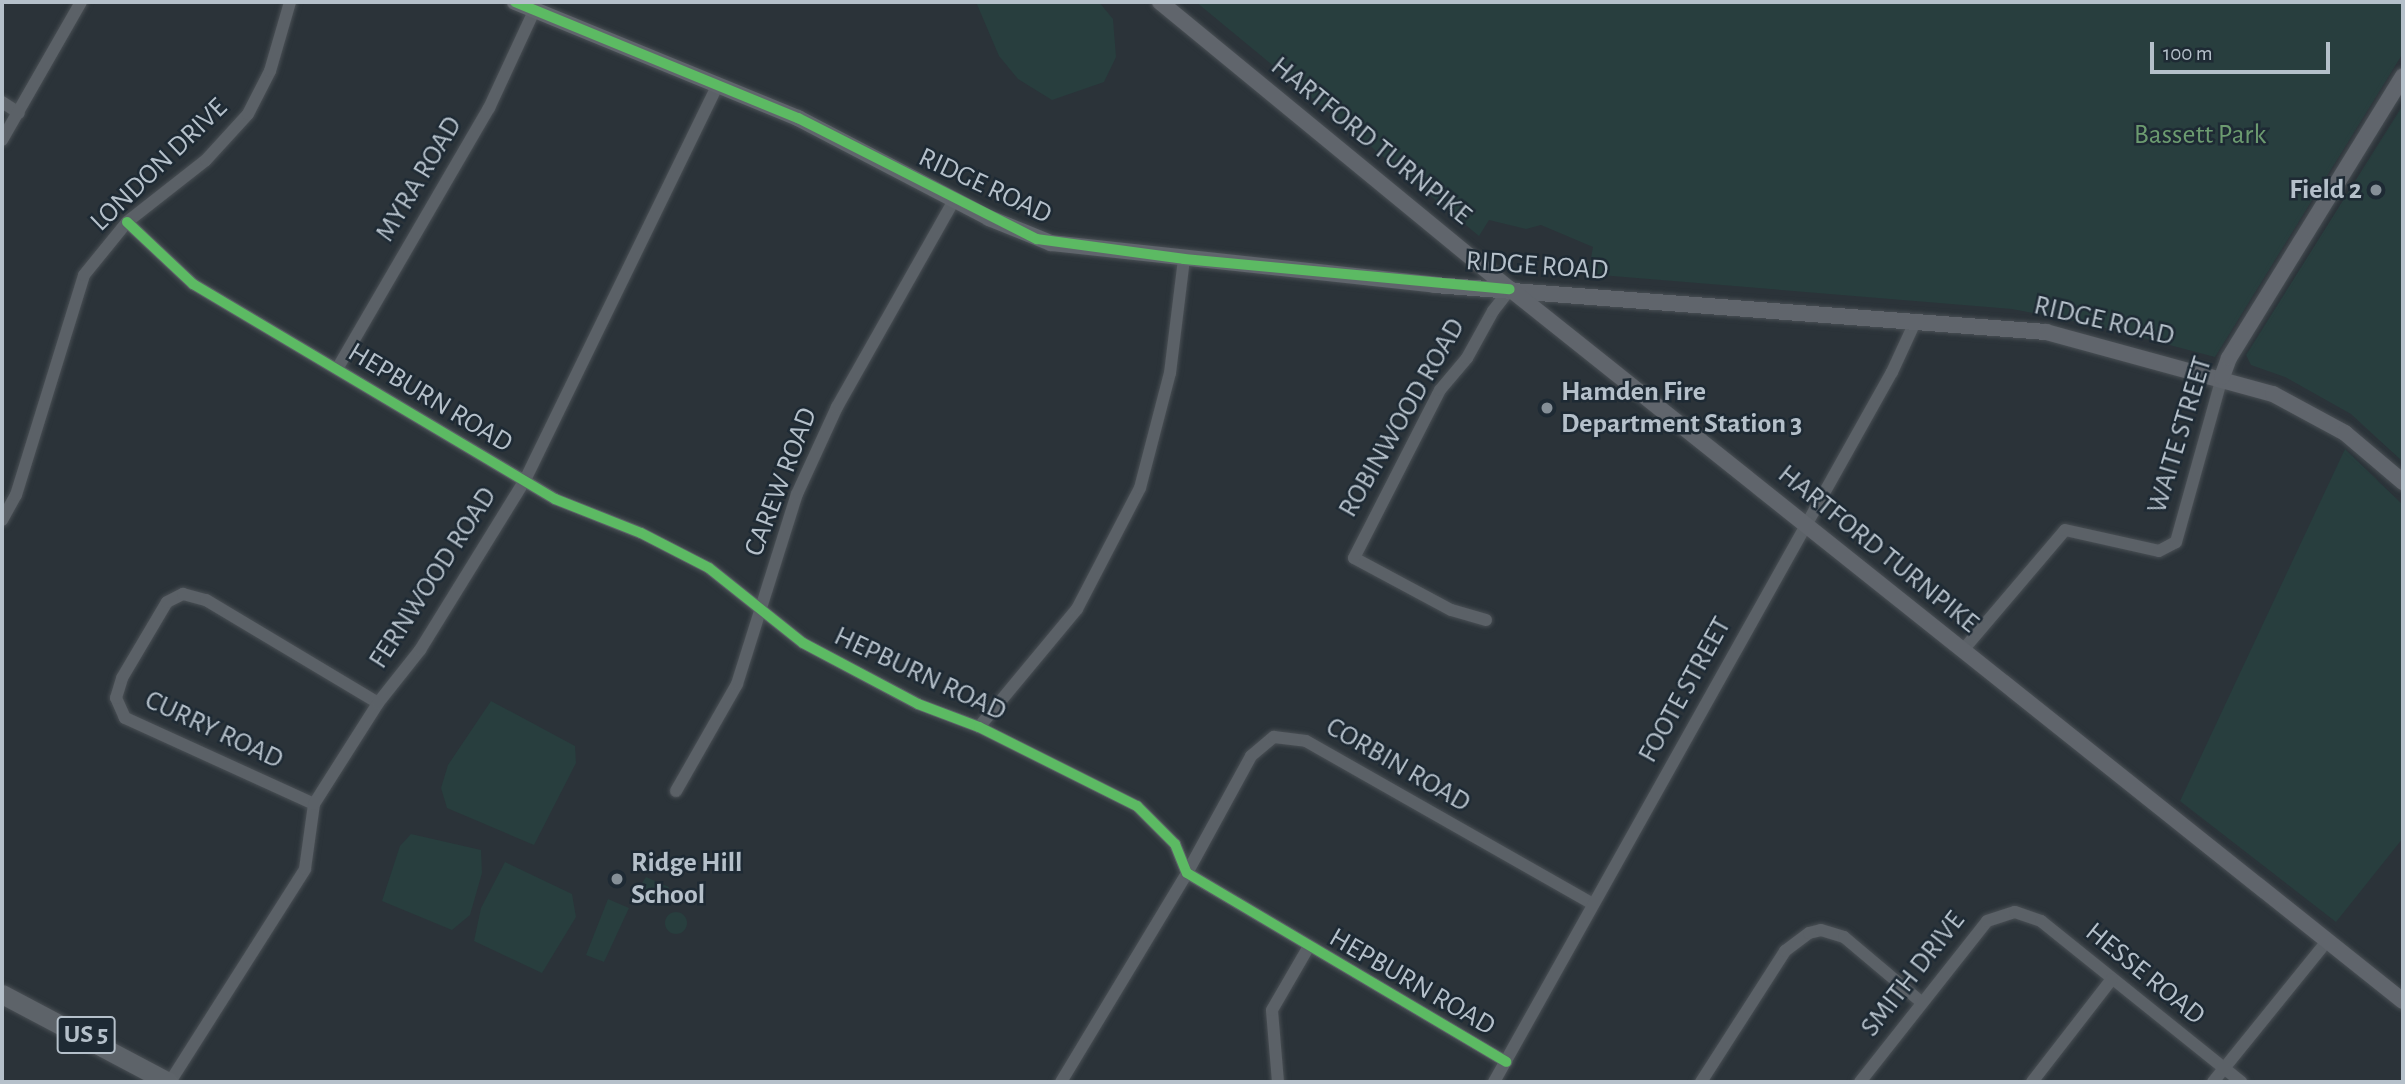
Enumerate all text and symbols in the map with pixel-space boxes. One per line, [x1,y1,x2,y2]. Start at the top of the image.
scale bar [2153,28,2333,72]
text: 100 m [2163,43,2213,64]
street label: HARTFORD TURNPIKE [1264,50,1478,232]
street label: LONDON DRIVE [84,91,234,239]
street label: MYRA ROAD [369,110,469,248]
park label: Bassett Park [2134,118,2266,152]
street label: RIDGE ROAD [913,141,1057,231]
place label: Field 2 [2289,173,2362,207]
marker: Field 2 [2368,182,2384,198]
street label: RIDGE ROAD [1465,244,1609,288]
street label: RIDGE ROAD [2031,289,2177,353]
street label: ROBINWOOD ROAD [1331,313,1473,523]
street label: HEPBURN ROAD [342,336,518,460]
street label: WAITE STREET [2140,353,2220,517]
place label: Hamden Fire Department Station 3 [1561,375,1802,441]
marker: Hamden Fire Department Station 3 [1539,400,1555,416]
street label: CAREW ROAD [737,403,825,561]
street label: HARTFORD TURNPIKE [1771,458,1985,640]
street label: FERNWOOD ROAD [362,481,504,675]
street label: FOOTE STREET [1631,611,1739,769]
street label: HEPBURN ROAD [829,619,1011,729]
street label: CURRY ROAD [140,683,288,777]
street label: CORBIN ROAD [1320,710,1476,820]
place label: Ridge Hill School [631,846,742,912]
marker: Ridge Hill School [609,871,625,887]
street label: SMITH DRIVE [1854,905,1972,1043]
street label: HESSE ROAD [2078,916,2212,1032]
street label: HEPBURN ROAD [1323,921,1501,1043]
road number: US 5 [56,1012,116,1058]

